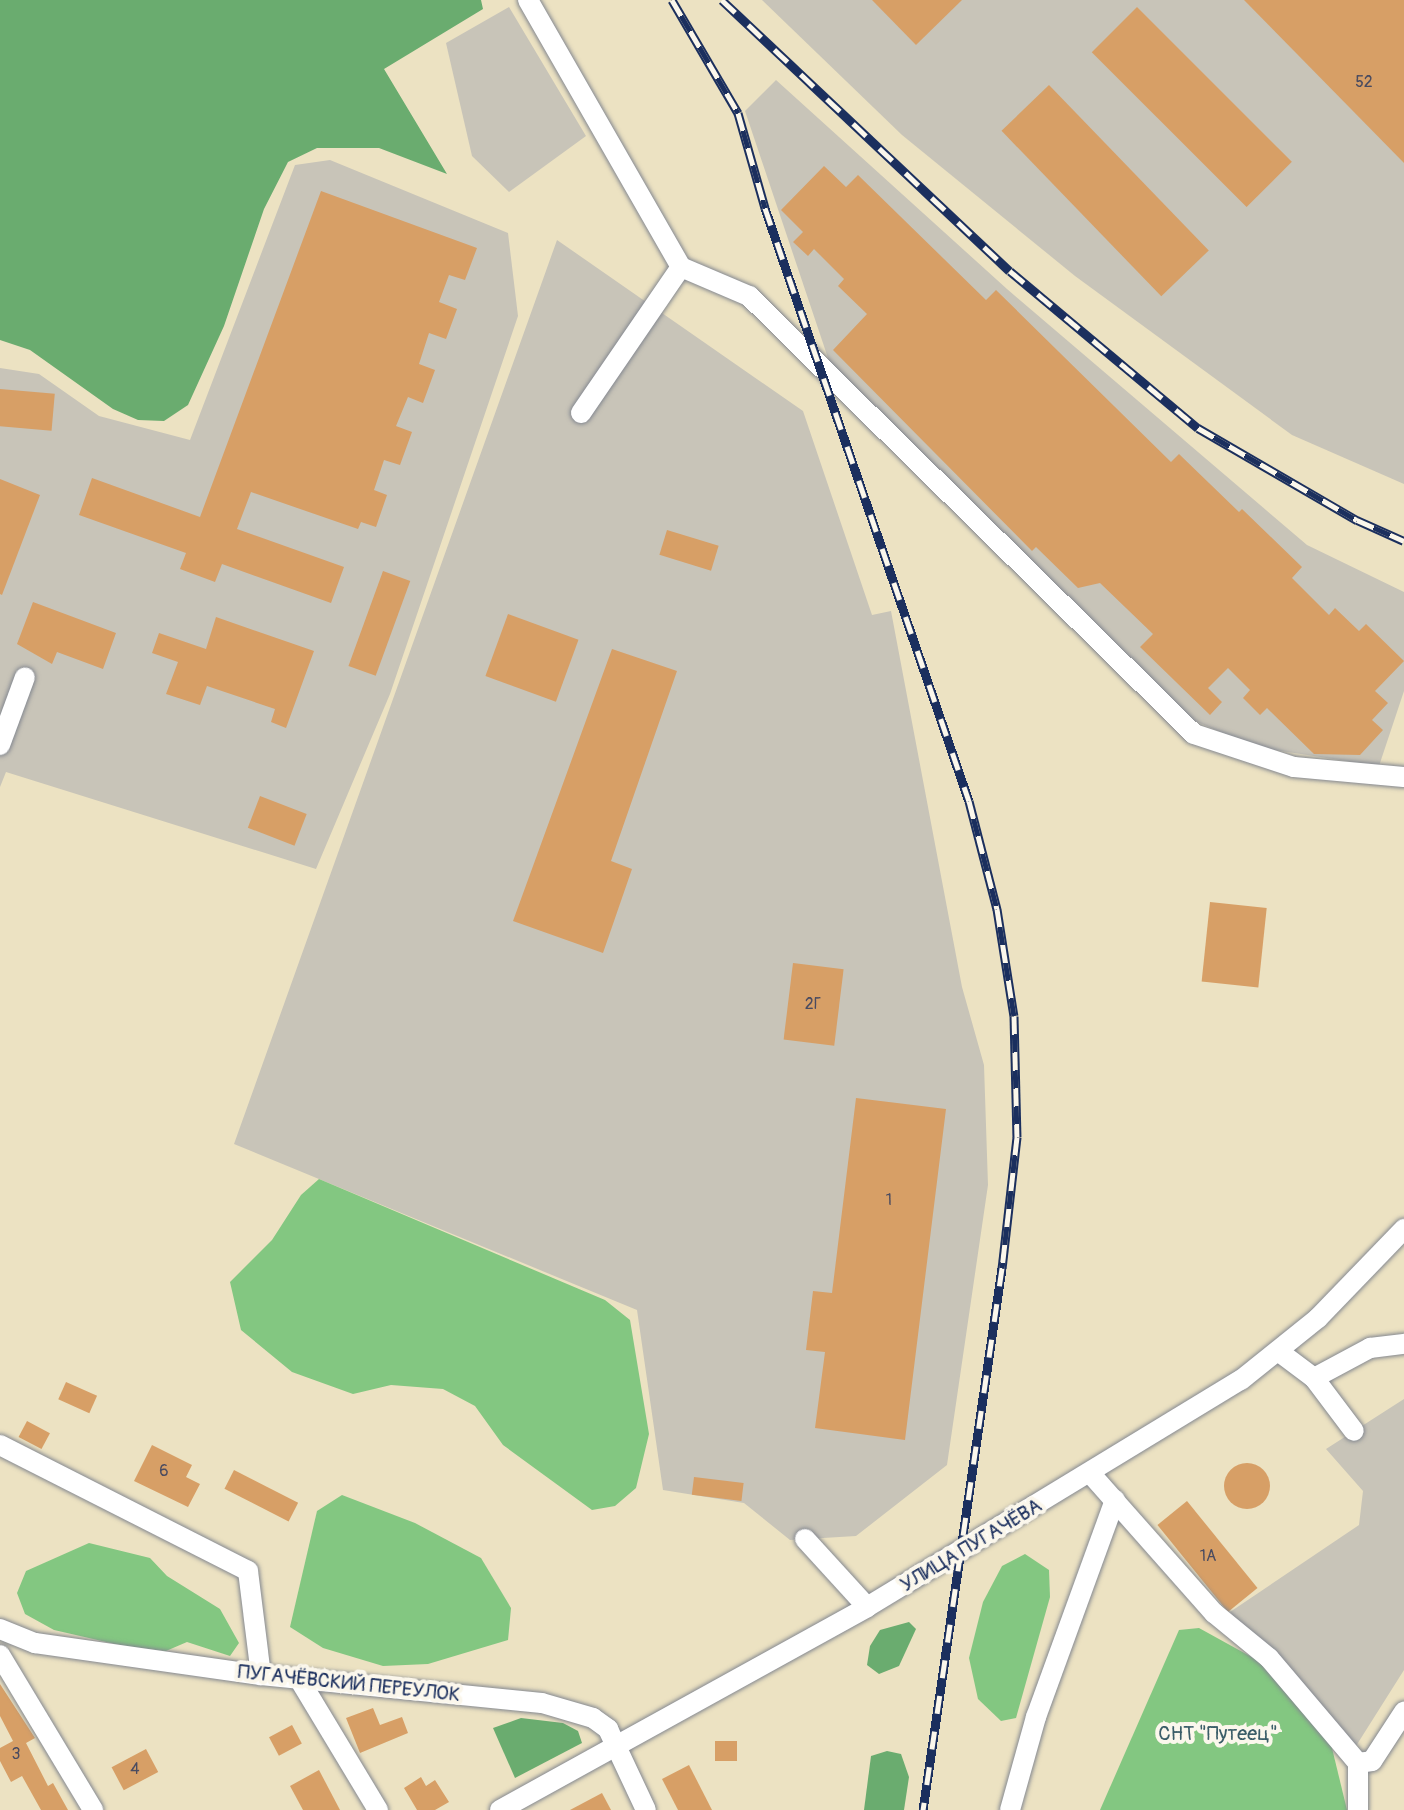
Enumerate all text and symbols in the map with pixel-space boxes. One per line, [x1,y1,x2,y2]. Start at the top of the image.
house number: 52 [1355,72,1373,92]
house number: 2Г [805,994,821,1014]
house number: 1 [886,1190,892,1210]
house number: 6 [159,1461,169,1481]
street label: УЛИЦА ПУГАЧЁВА [896,1493,1046,1597]
house number: 1А [1200,1546,1216,1566]
street label: ПУГАЧЁВСКИЙ ПЕРЕУЛОК [237,1659,461,1707]
park label: СНТ "Путеец" [1158,1721,1278,1745]
house number: 3 [12,1744,20,1764]
house number: 4 [130,1759,140,1779]

